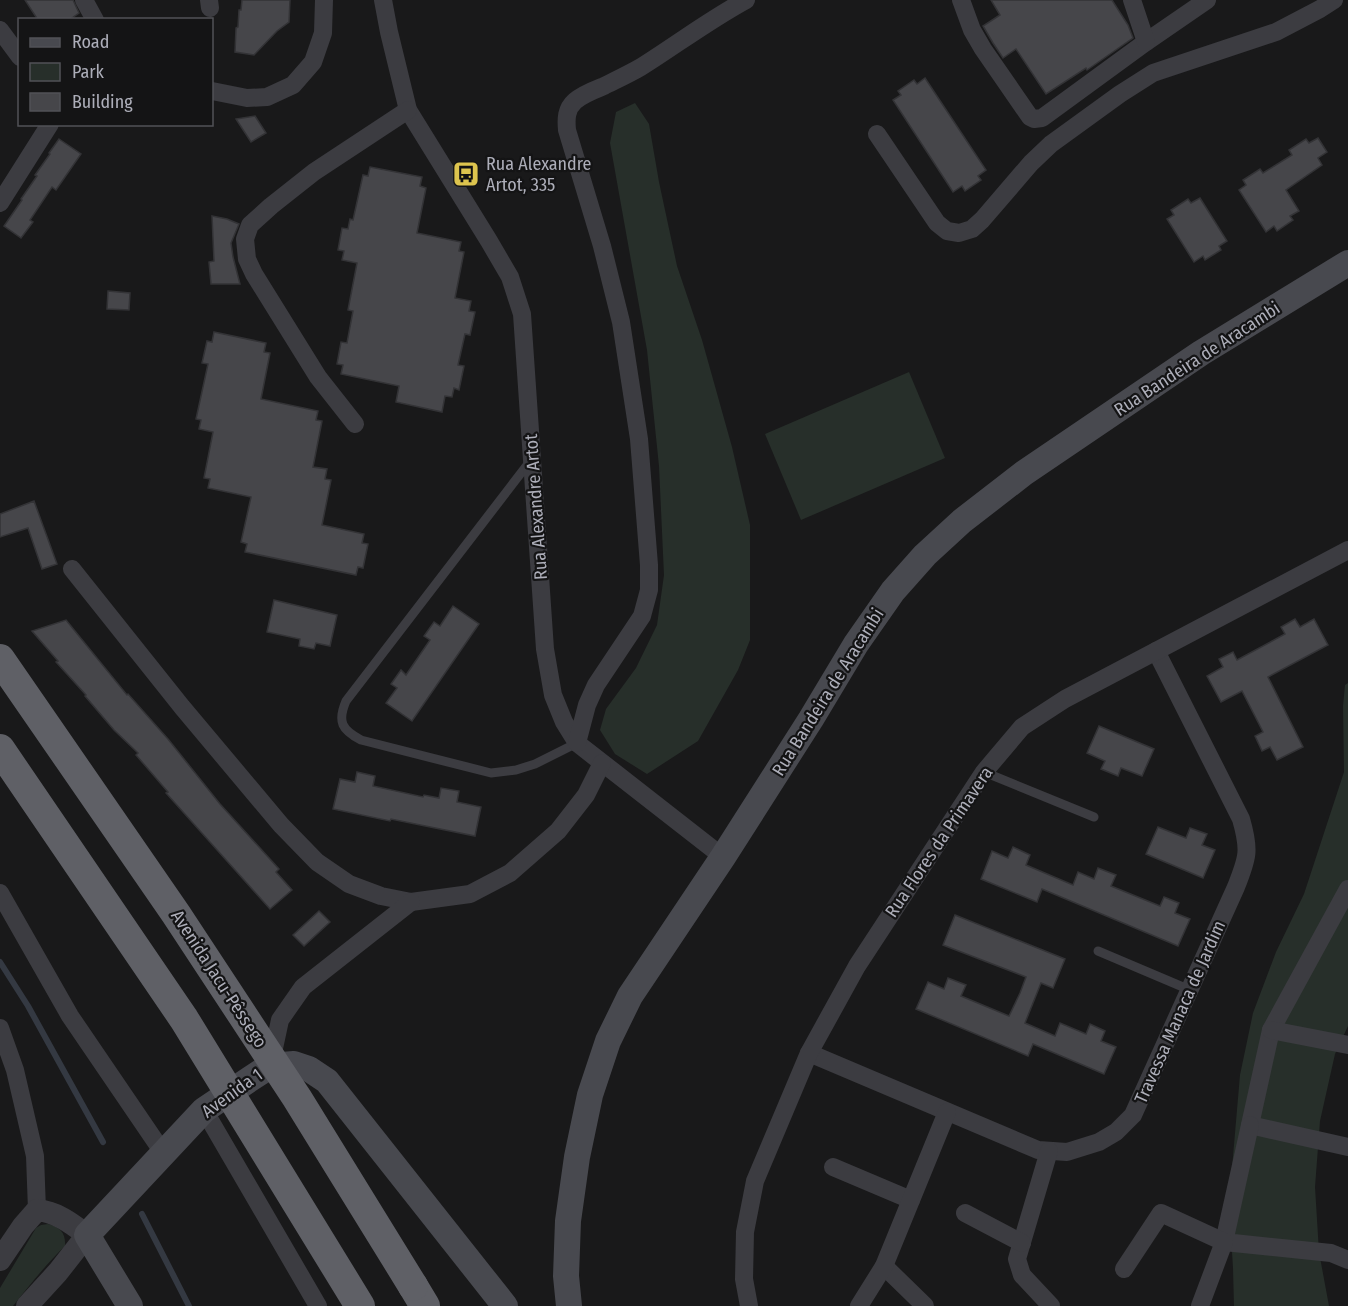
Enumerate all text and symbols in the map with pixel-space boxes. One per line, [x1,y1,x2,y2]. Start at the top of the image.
legend [18,18,213,126]
text: Road [72,31,109,53]
text: Park [72,61,105,83]
text: Building [72,91,133,113]
place label: Rua Alexandre Artot, 335 [486,153,591,196]
bus stop icon: Rua Alexandre Artot, 335 [451,159,481,189]
street label: Rua Bandeira de Aracambi [1110,297,1284,421]
street label: Rua Alexandre Artot [520,433,552,581]
street label: Rua Bandeira de Aracambi [767,604,889,780]
street label: Rua Flores da Primavera [880,762,998,922]
street label: Avenida Jacu-Pêssego [166,906,272,1052]
street label: Travessa Manaca de Jardim [1130,917,1230,1107]
street label: Avenida 1 [197,1064,267,1122]

